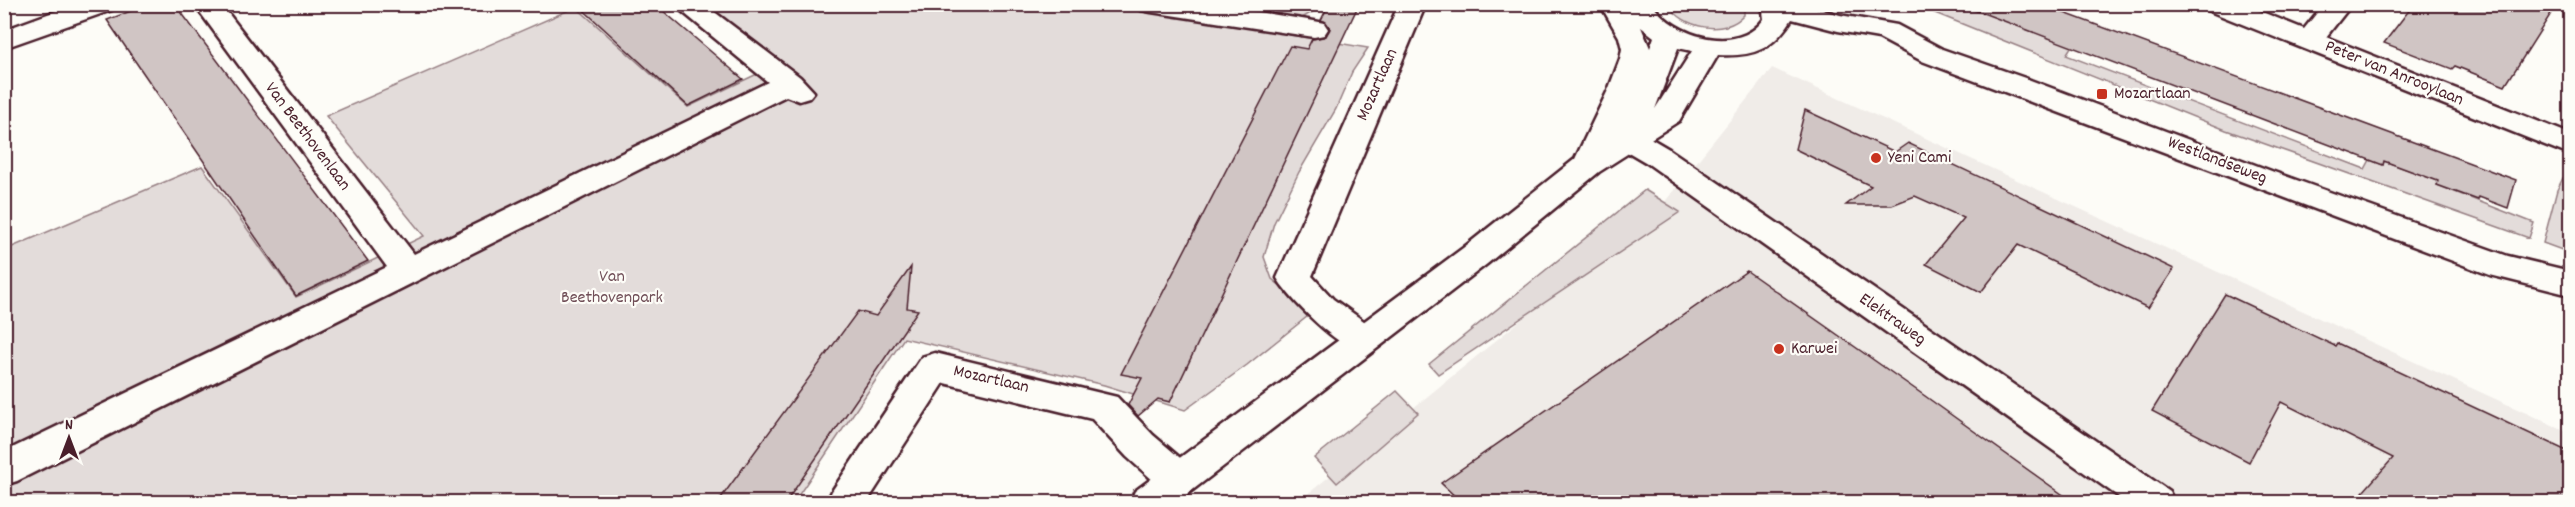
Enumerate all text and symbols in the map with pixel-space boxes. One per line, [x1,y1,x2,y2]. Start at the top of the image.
street label: Peter van Anrooylaan [2321,35,2467,113]
street label: Mozartlaan [1351,45,1405,125]
street label: Van Beethovenlaan [258,78,356,196]
place label: Mozartlaan [2114,82,2191,107]
marker: Mozartlaan [2095,87,2109,101]
street label: Westlandseweg [2164,131,2271,191]
place label: Yeni Cami [1888,146,1951,171]
marker: Yeni Cami [1869,151,1883,165]
park label: Van Beethovenpark [561,265,663,311]
street label: Elektraweg [1853,288,1931,352]
place label: Karwei [1791,337,1837,362]
marker: Karwei [1772,342,1786,356]
street label: Mozartlaan [951,359,1031,401]
north arrow [39,408,99,468]
text: N [65,414,73,437]

